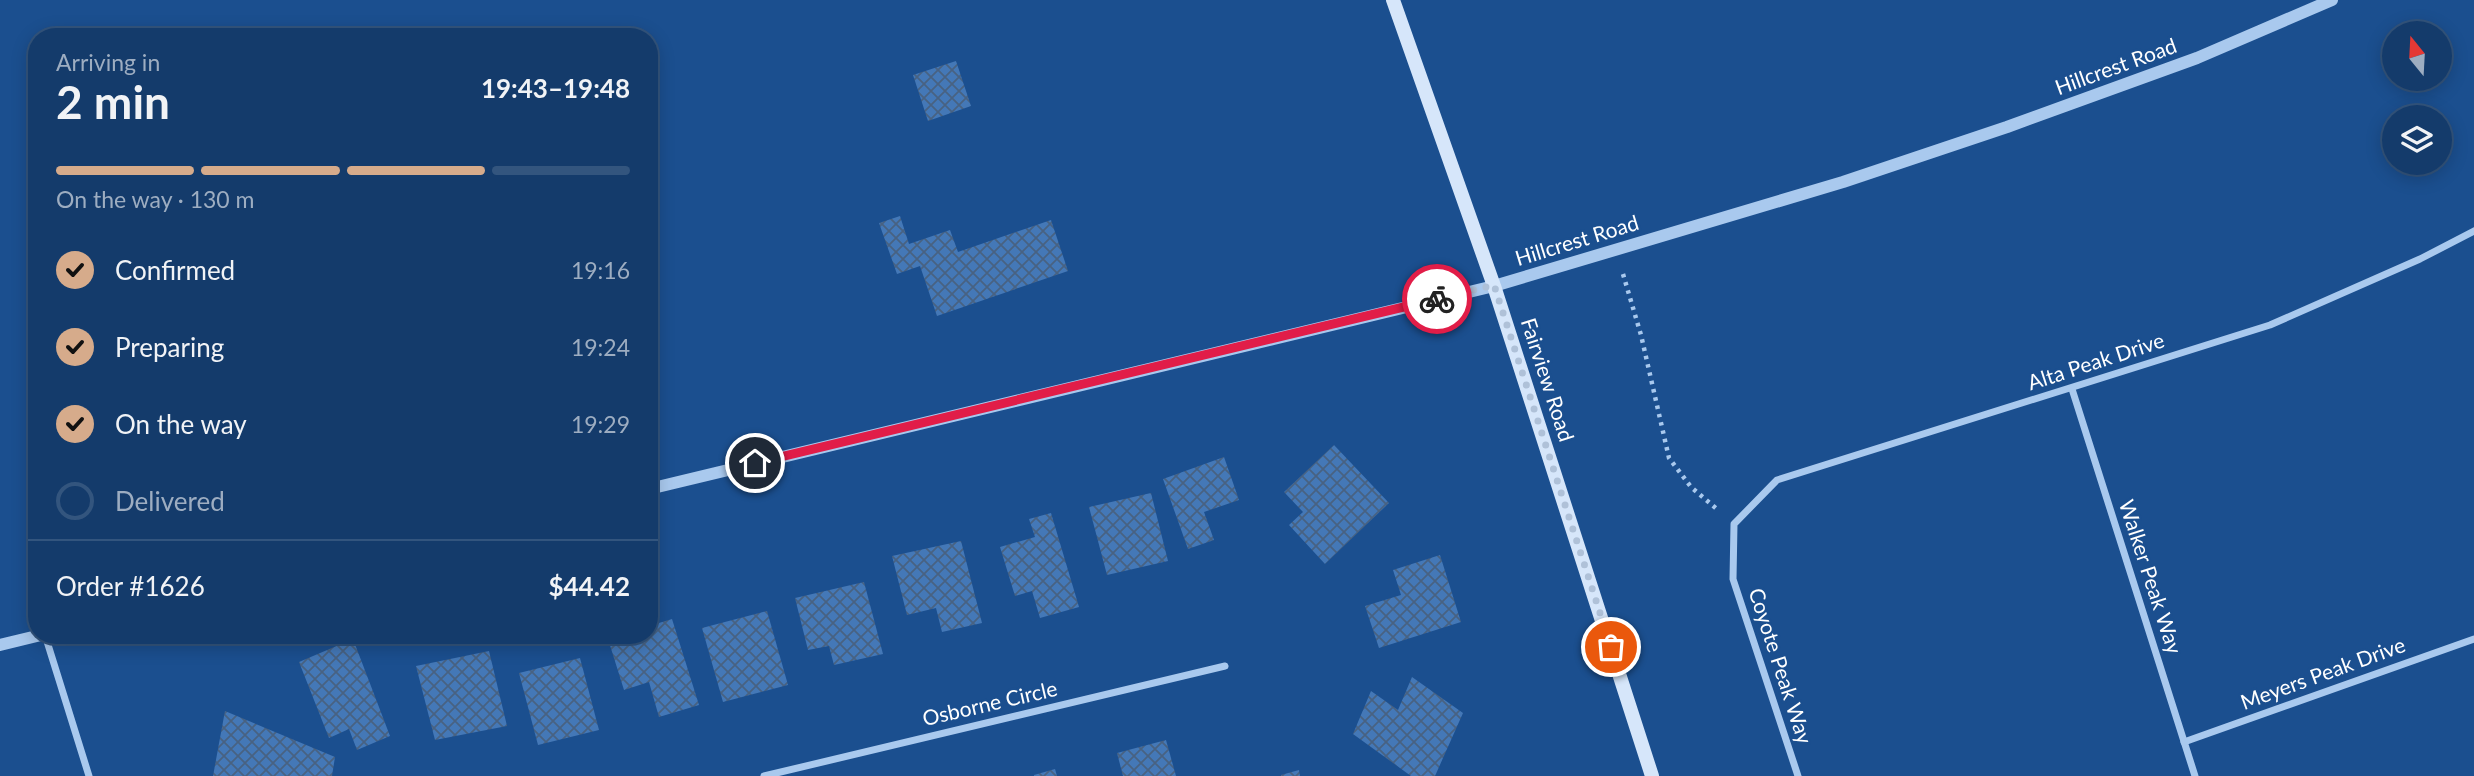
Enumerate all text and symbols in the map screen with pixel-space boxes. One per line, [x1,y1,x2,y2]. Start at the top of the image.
north arrow [2382,21,2452,91]
map controls [2382,21,2452,175]
street label: Hillcrest Road [2051,32,2180,99]
text: Arriving in [56,48,160,76]
text: 19:43–19:48 [481,72,630,104]
text: 2 min [56,74,170,129]
button: layers [2382,105,2452,175]
text: On the way · 130 m [56,185,255,213]
street label: Hillcrest Road [1512,209,1641,270]
icon: check [56,251,94,289]
text: Confirmed [115,254,235,286]
text: 19:16 [571,256,630,284]
courier [1402,264,1472,334]
icon: bike [1418,280,1456,318]
street label: Fairview Road [1517,315,1580,444]
street label: Alta Peak Drive [2024,327,2167,394]
icon: check [56,328,94,366]
text: Preparing [115,331,224,363]
text: 19:24 [571,333,630,361]
icon: check [56,405,94,443]
text: On the way [115,408,247,440]
text: 19:29 [571,410,630,438]
pin [725,433,785,493]
icon: home [736,444,774,482]
text: Delivered [115,485,225,517]
street label: Walker Peak Way [2115,496,2188,657]
text: Order #1626 [56,570,205,602]
text: $44.42 [548,570,630,602]
street label: Coyote Peak Way [1744,584,1818,747]
pin [1581,617,1641,677]
icon: bag [1592,628,1630,666]
street label: Meyers Peak Drive [2237,631,2408,714]
street label: Osborne Circle [920,675,1060,730]

